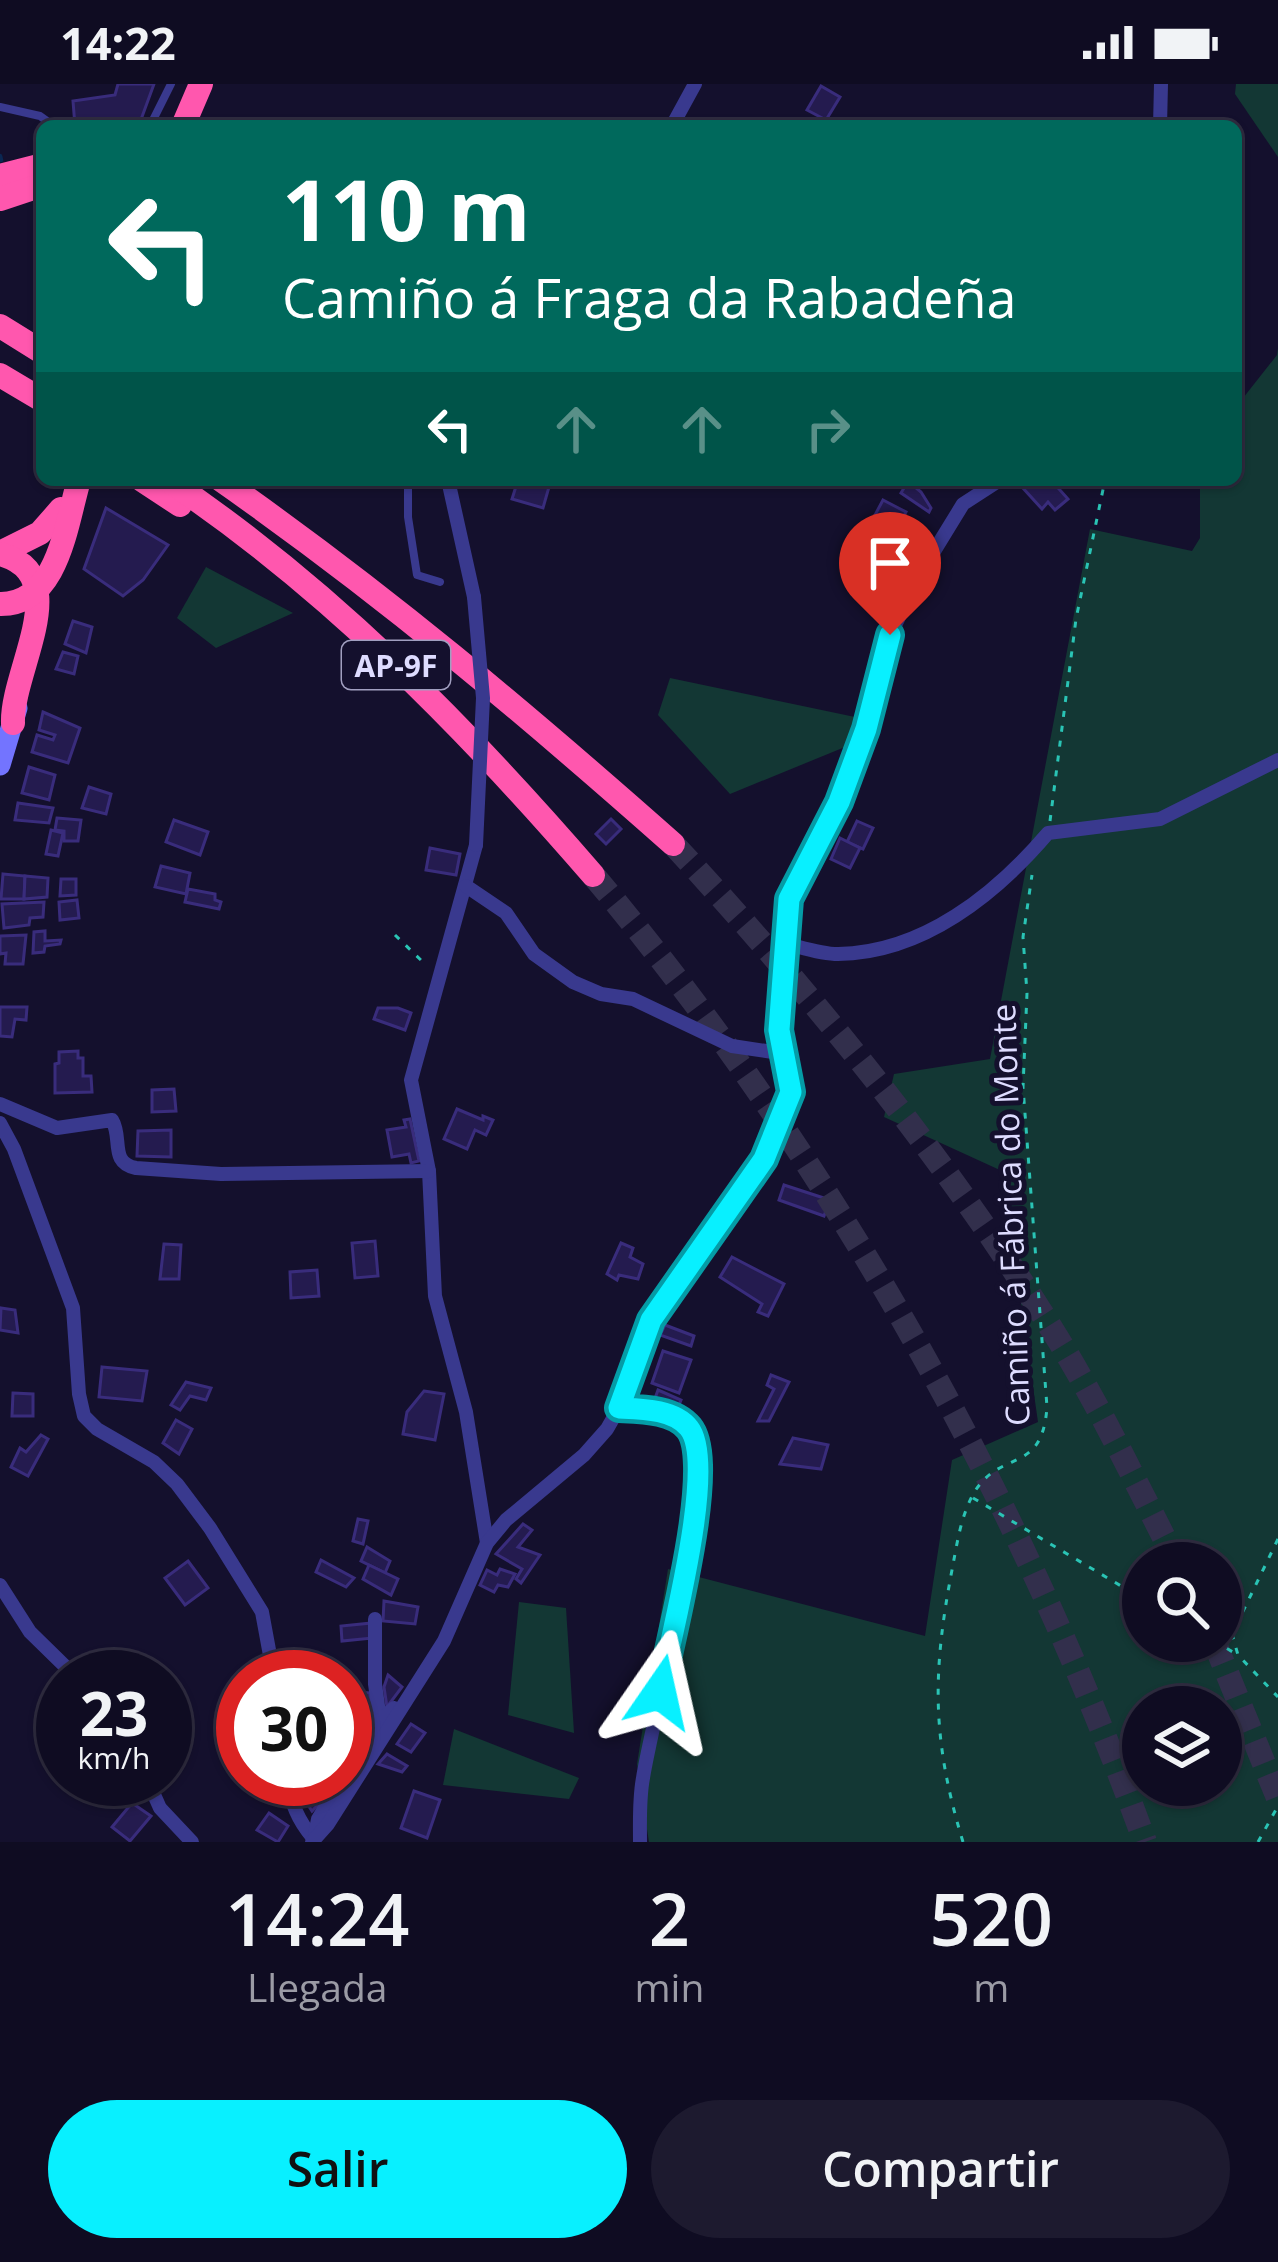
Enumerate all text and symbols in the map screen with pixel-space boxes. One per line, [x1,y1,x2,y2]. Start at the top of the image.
text: 14:22 [60,12,176,73]
text: 110 m [282,151,530,266]
icon: left [84,168,240,324]
text: Camiño á Fraga da Rabadeña [282,260,1017,334]
icon: left [417,396,483,462]
icon: ahead [543,396,609,462]
icon: ahead [669,396,735,462]
icon: right [795,396,861,462]
pin [839,512,941,635]
icon: arrive [857,530,923,596]
road number: AP-9F [342,641,450,689]
street label: Camiño á Fábrica do Monte [980,1003,1040,1427]
map controls [1122,1542,1242,1806]
button: search [1122,1542,1242,1662]
position arrow [597,1629,723,1755]
speed limit sign: 30 [216,1650,372,1806]
text: 23 [80,1672,148,1754]
button: layers [1122,1686,1242,1806]
text: km/h [78,1737,150,1778]
text: 14:24 [225,1869,409,1967]
text: 2 [649,1869,690,1967]
text: 520 [929,1869,1053,1967]
text: Llegada [247,1960,387,2013]
text: min [635,1960,704,2013]
text: m [973,1960,1009,2013]
button: Salir [48,2100,627,2238]
button: Compartir [651,2100,1230,2238]

